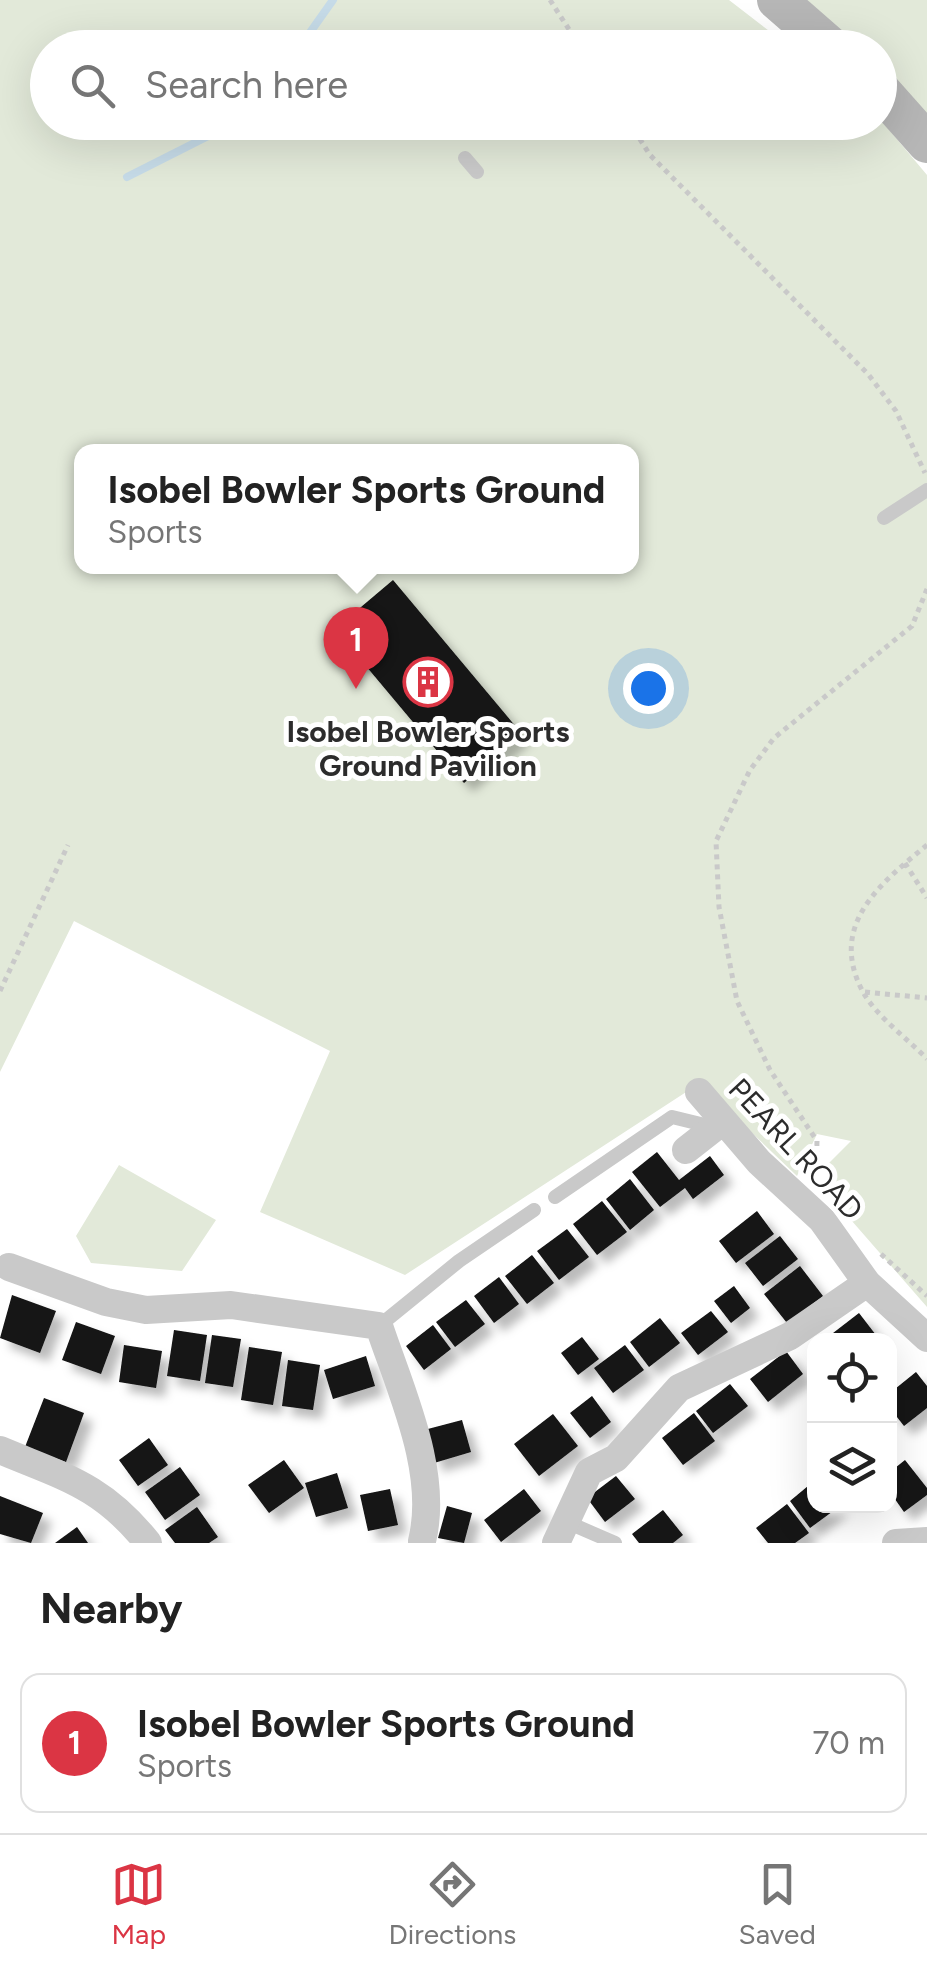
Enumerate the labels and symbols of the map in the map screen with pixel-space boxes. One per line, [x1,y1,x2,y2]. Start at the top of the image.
pin: 1 [324,606,388,689]
building icon: Isobel Bowler Sports Ground Pavilion [402,656,454,708]
your location [623,663,674,714]
place label: Isobel Bowler Sports Ground Pavilion [287,713,569,784]
street label: PEARL ROAD [721,1070,871,1228]

